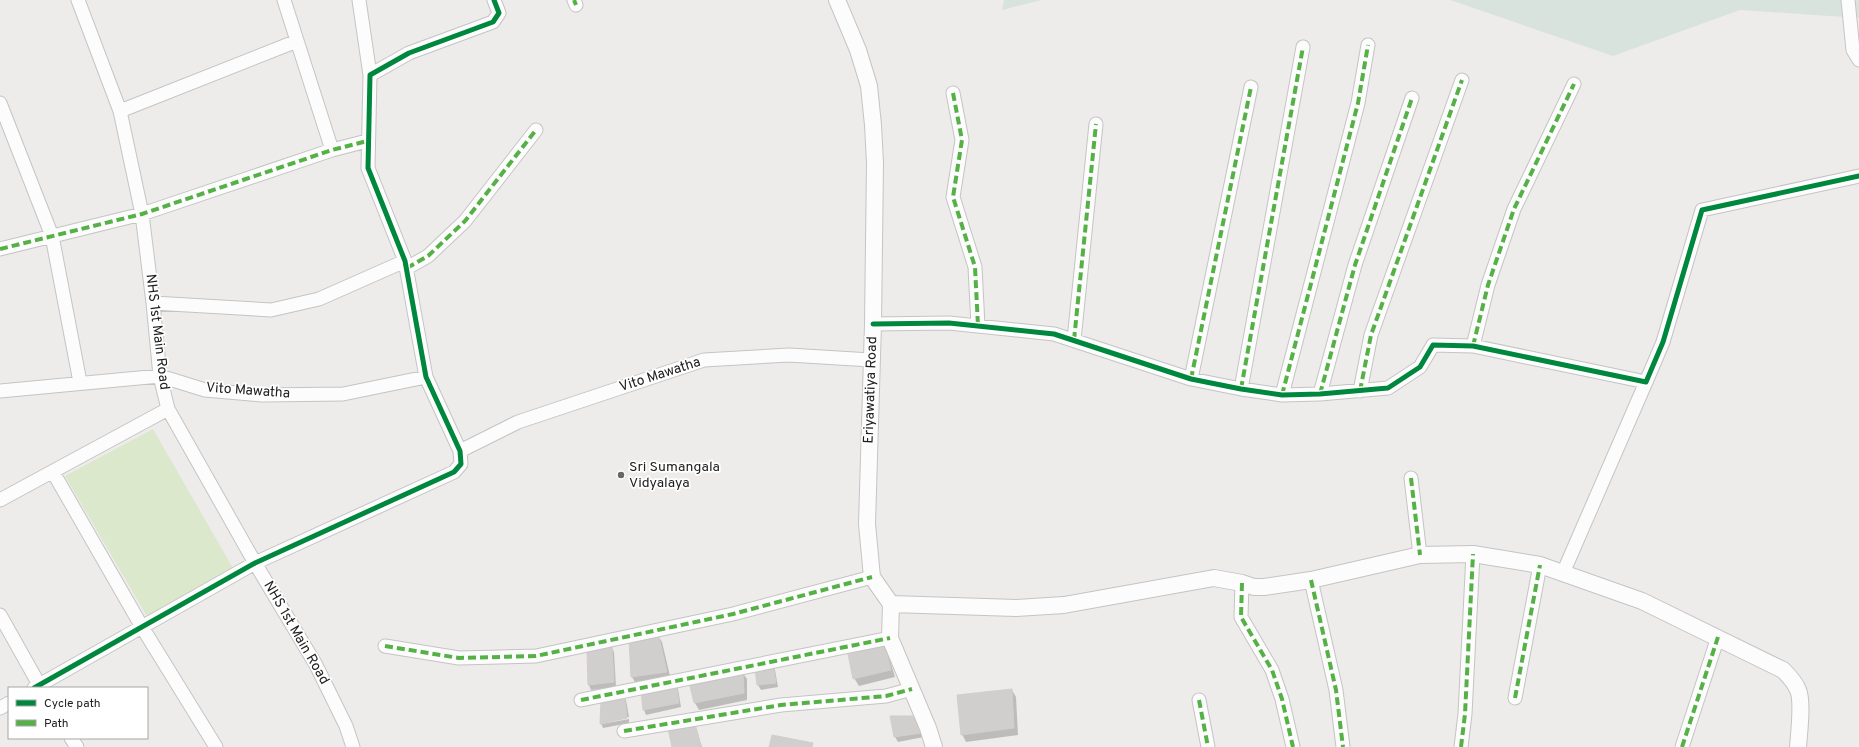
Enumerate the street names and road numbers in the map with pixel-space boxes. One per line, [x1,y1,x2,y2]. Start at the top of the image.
street label: NHS 1st Main Road [141,273,173,391]
street label: Eriyawatiya Road [861,336,881,444]
street label: Vito Mawatha [617,354,703,396]
street label: Vito Mawatha [205,380,291,402]
street label: NHS 1st Main Road [259,578,333,688]

